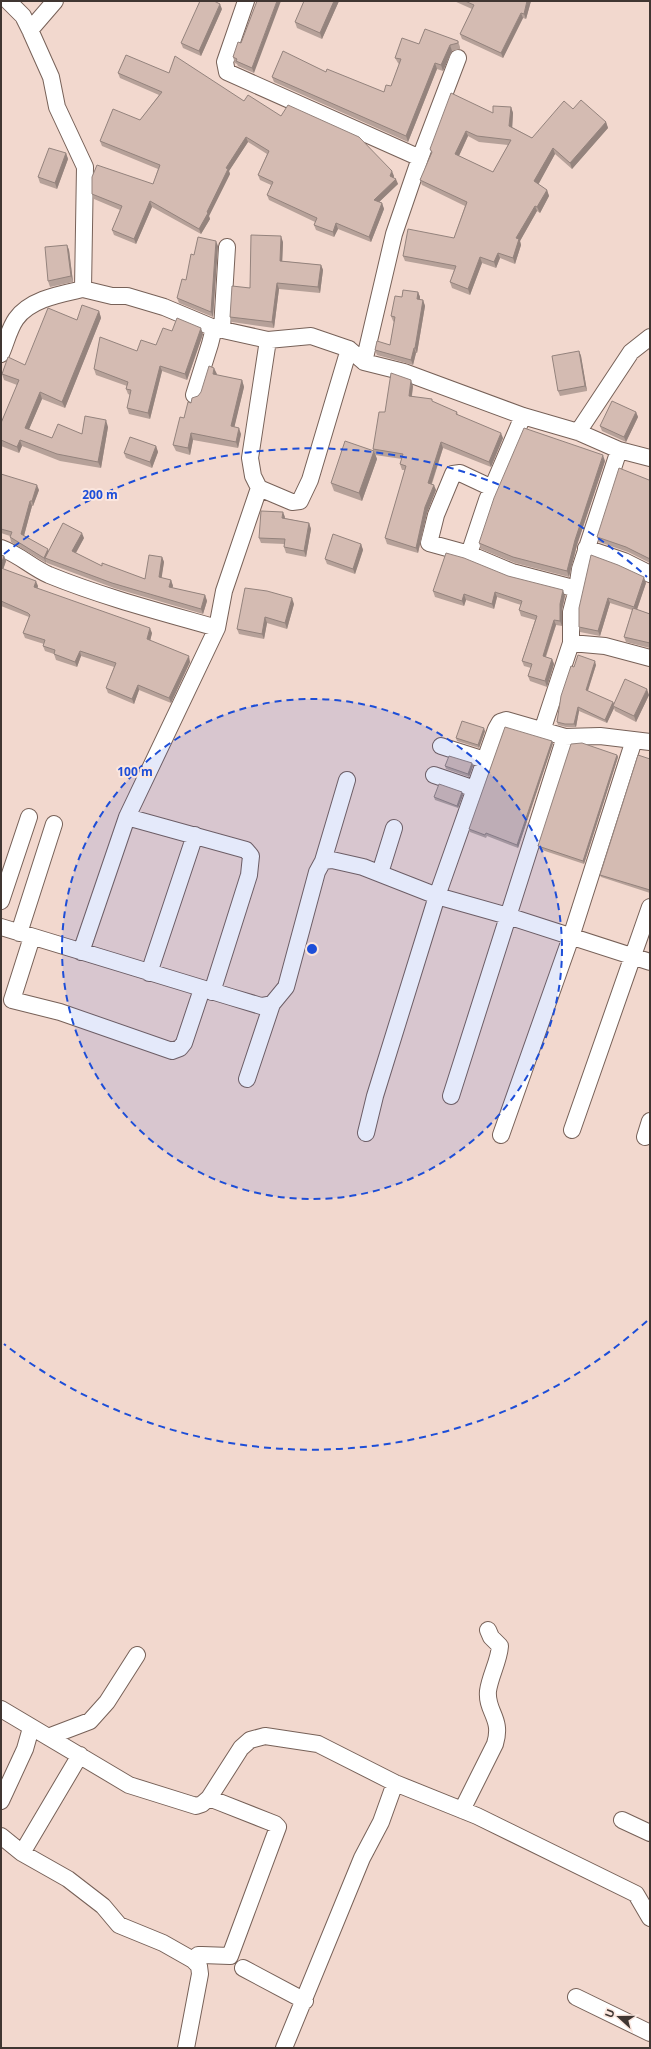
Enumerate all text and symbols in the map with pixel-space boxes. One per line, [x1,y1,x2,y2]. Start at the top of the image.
text: 200 m [82,486,118,503]
text: 100 m [117,763,153,780]
centre of rings [305,942,319,956]
north arrow [599,1997,639,2037]
text: U [601,2007,618,2020]

